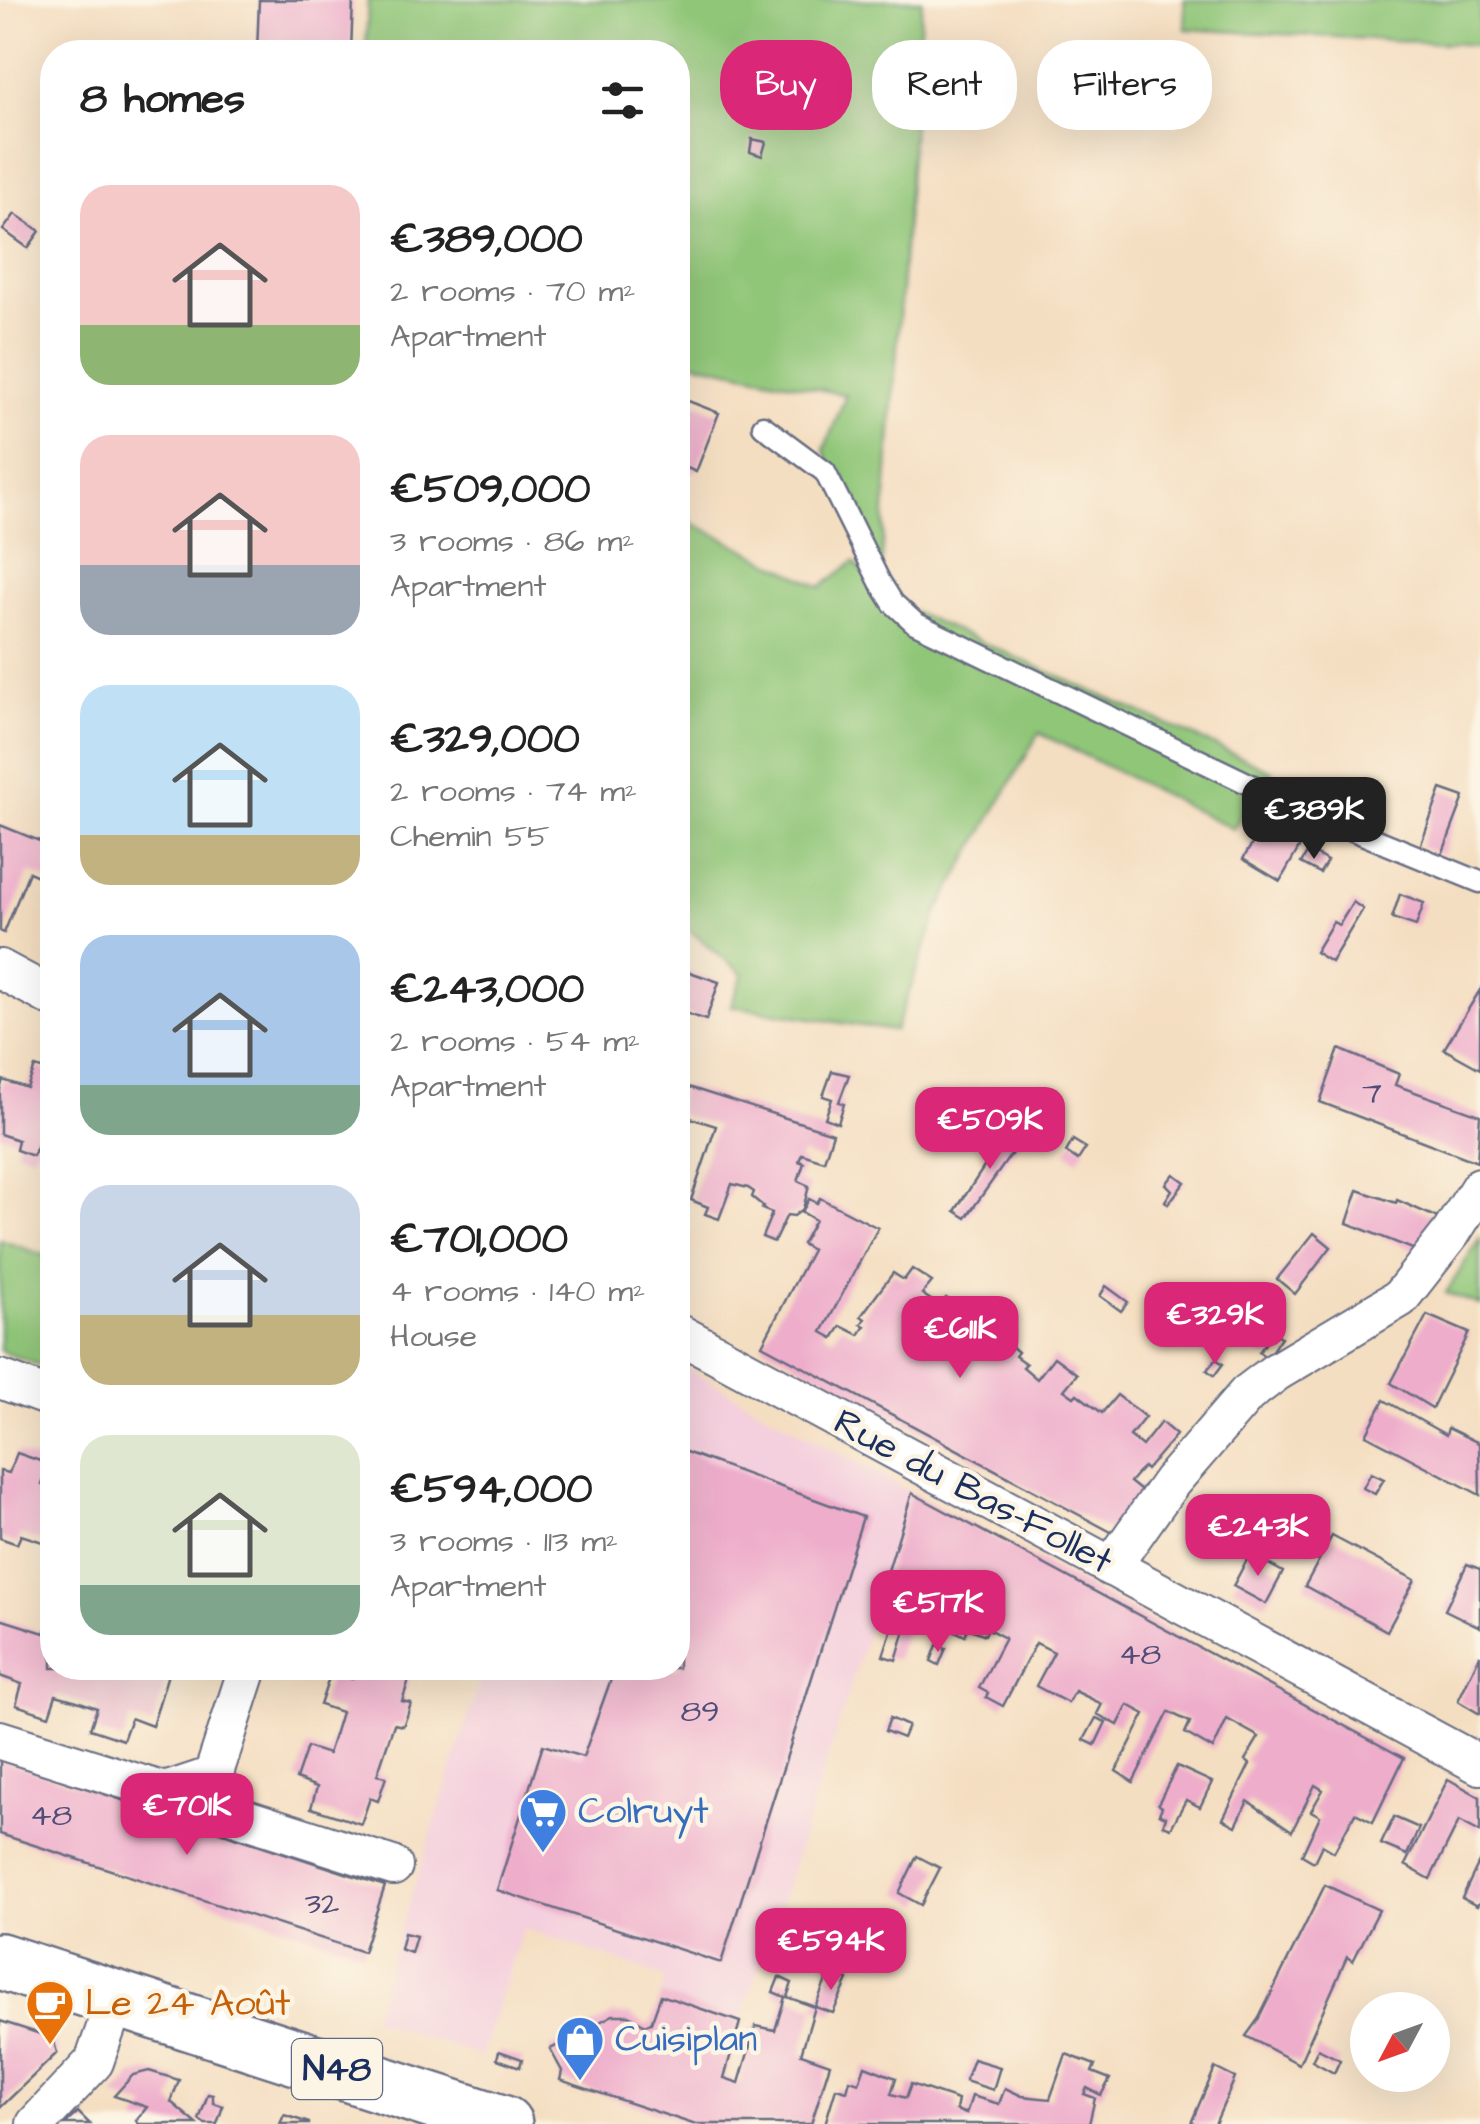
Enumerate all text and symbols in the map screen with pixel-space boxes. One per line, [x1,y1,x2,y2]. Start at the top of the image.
chip: Buy [720,40,852,130]
chip: Rent [872,40,1017,130]
chip: Filters [1037,40,1212,130]
text: 8 homes [80,71,245,129]
icon: filters [595,73,650,128]
text: €389,000 [390,211,583,269]
icon: home [160,225,280,345]
text: 2 rooms · 70 m² [390,269,635,314]
text: Apartment [390,314,546,359]
text: €509,000 [390,461,590,519]
icon: home [160,475,280,595]
text: 3 rooms · 86 m² [390,519,634,564]
text: Apartment [390,564,546,609]
text: €329,000 [390,711,580,769]
icon: home [160,725,280,845]
text: 2 rooms · 74 m² [390,769,637,814]
pin: €389K [1244,777,1384,862]
text: €389K [1264,787,1364,832]
text: Chemin 55 [390,814,550,859]
text: €243,000 [390,961,584,1019]
icon: home [160,975,280,1095]
text: 2 rooms · 54 m² [390,1019,640,1064]
text: Apartment [390,1064,546,1109]
house number: 7 [1362,1071,1382,1116]
pin: €509K [920,1087,1060,1172]
text: €509K [937,1097,1043,1142]
text: €701,000 [390,1211,568,1269]
icon: home [160,1225,280,1345]
text: 4 rooms · 140 m² [390,1269,645,1314]
pin: €329K [1145,1282,1285,1367]
text: €329K [1166,1292,1264,1337]
pin: €611K [890,1296,1030,1381]
text: €611K [923,1306,997,1351]
text: House [390,1314,477,1359]
street label: Rue du Bas-Follet [824,1397,1122,1587]
text: €594,000 [390,1461,593,1519]
icon: home [160,1475,280,1595]
pin: €243K [1188,1494,1328,1579]
text: €243K [1207,1504,1309,1549]
text: 3 rooms · 113 m² [390,1519,618,1564]
text: Apartment [390,1564,546,1609]
pin: €517K [868,1570,1008,1655]
text: €517K [892,1580,984,1625]
house number: 48 [1119,1632,1161,1677]
house number: 89 [681,1689,719,1734]
pin: €701K [117,1773,257,1858]
text: €701K [143,1783,231,1828]
supermarket icon: Colruyt [517,1786,569,1854]
place label: Colruyt [578,1786,709,1839]
house number: 48 [30,1793,72,1838]
house number: 32 [305,1881,339,1926]
pin: €594K [761,1908,901,1993]
text: €594K [777,1918,885,1963]
cafe icon: Le 24 Août [24,1978,76,2046]
place label: Le 24 Août [85,1978,290,2030]
north arrow [1350,1992,1450,2092]
map controls [1350,1992,1450,2092]
shop icon: Cuisiplan [554,2014,606,2082]
place label: Cuisiplan [615,2014,757,2066]
road number: N48 [292,2039,382,2099]

